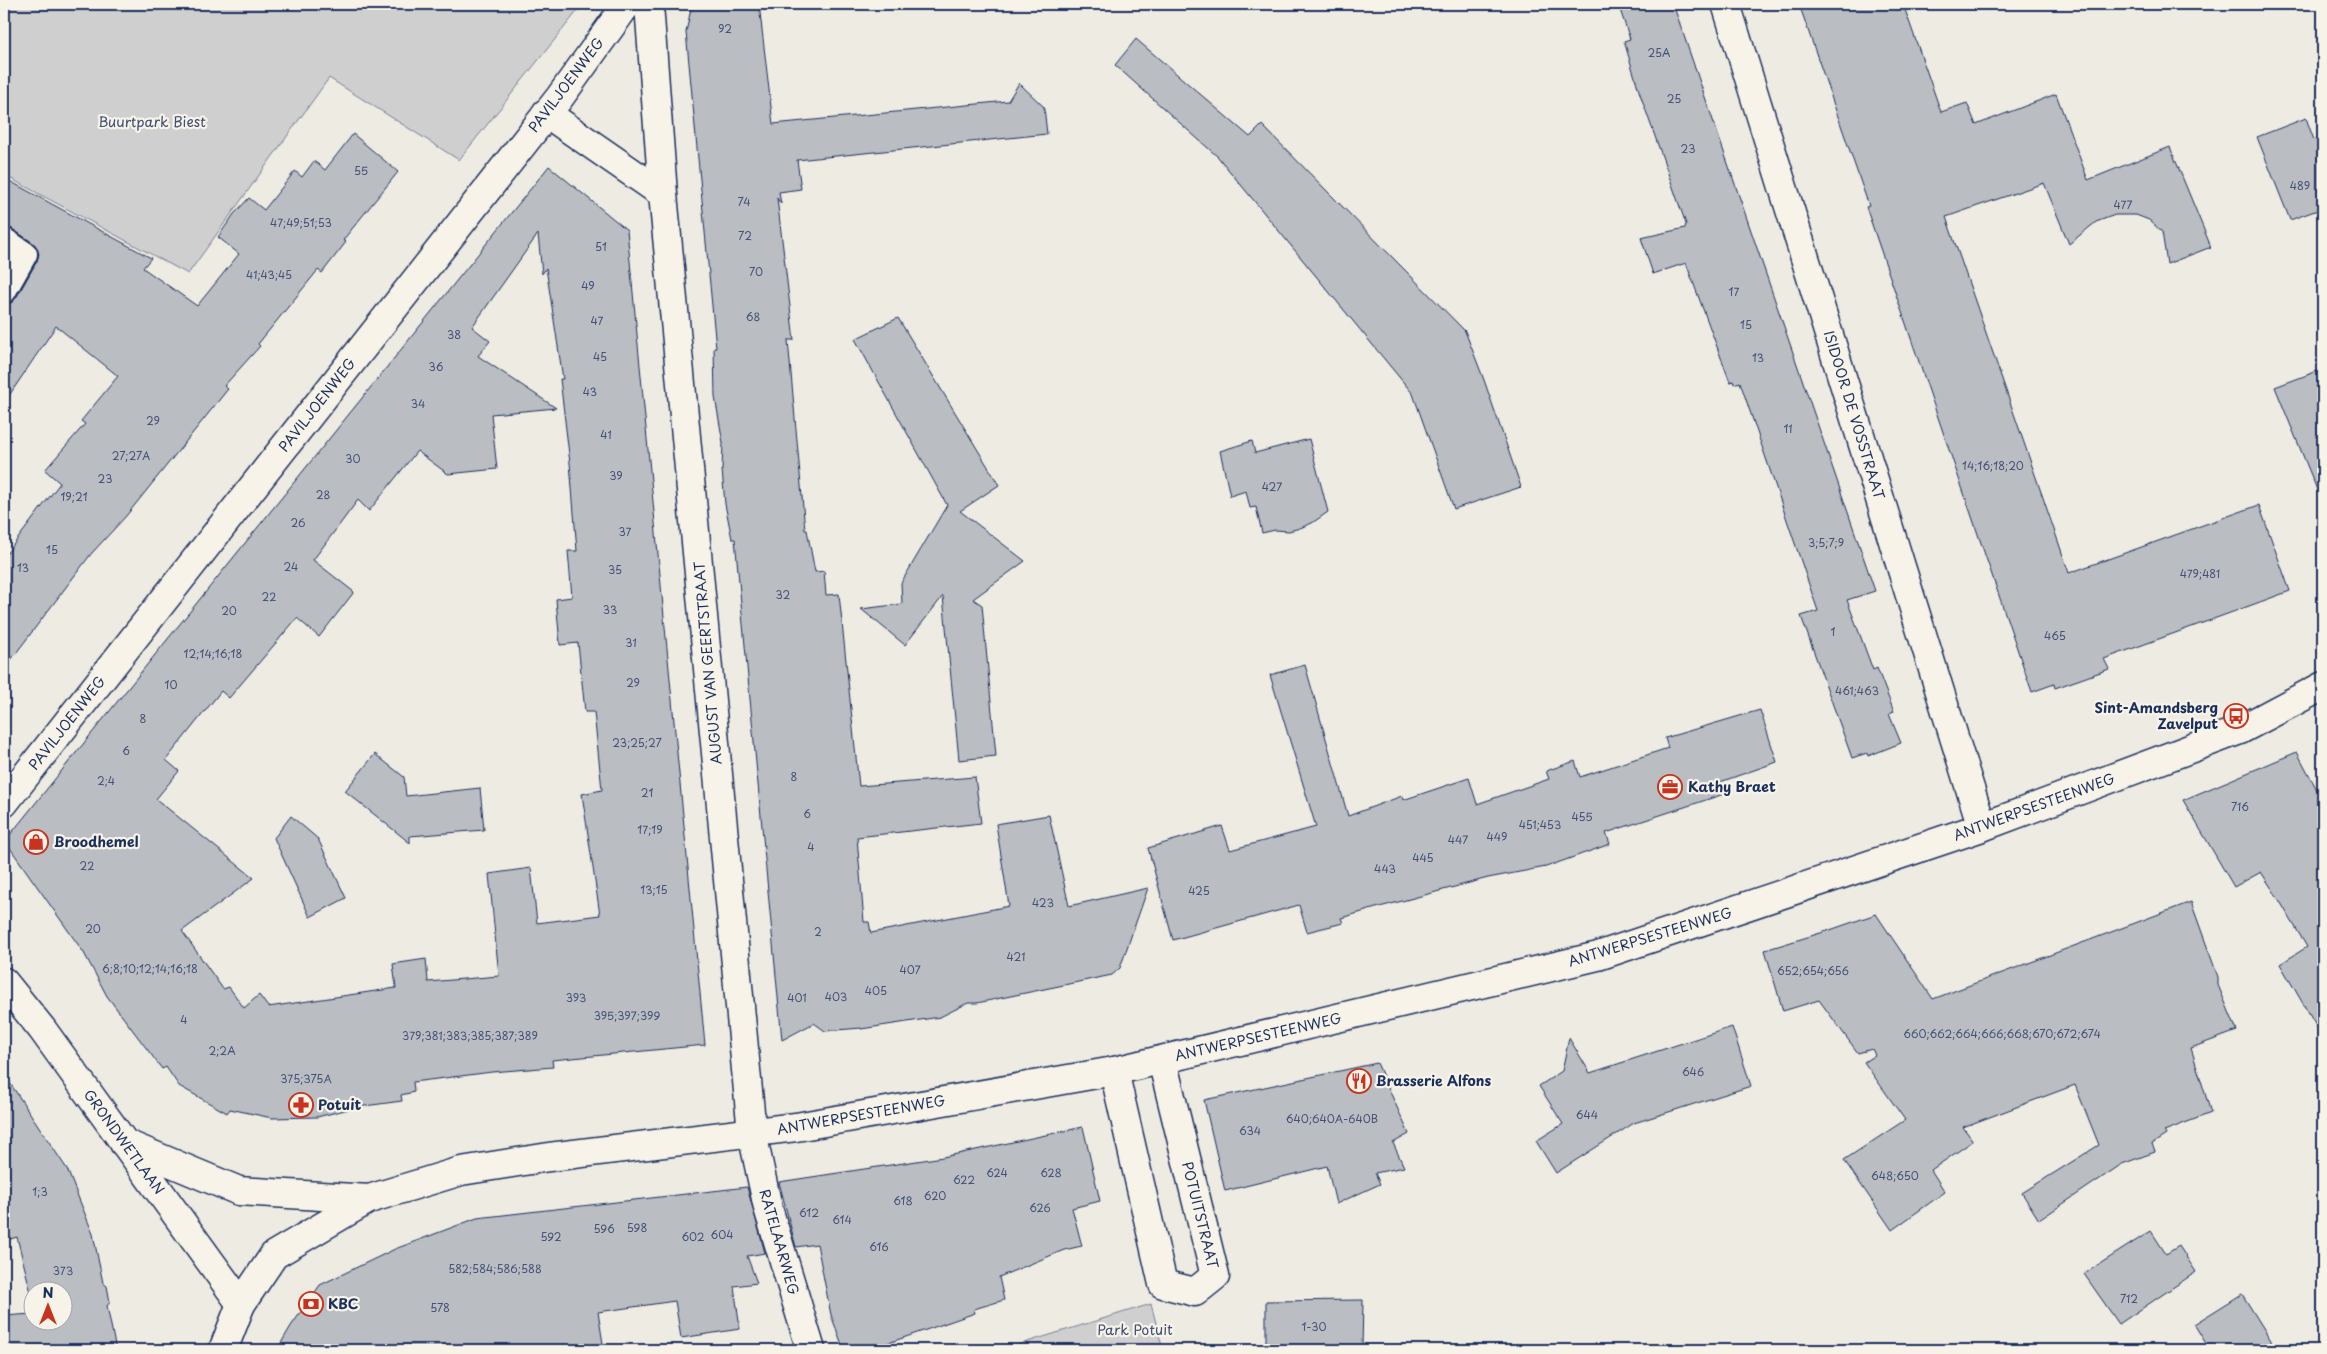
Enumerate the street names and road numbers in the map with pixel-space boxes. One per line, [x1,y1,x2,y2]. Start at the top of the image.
street label: PAVILJOENWEG [523,33,608,137]
street label: ISIDOOR DE VOSSTRAAT [1819,328,1890,503]
street label: PAVILJOENWEG [273,353,360,456]
street label: AUGUST VAN GEERTSTRAAT [688,560,727,765]
street label: PAVILJOENWEG [23,671,110,774]
street label: ANTWERPSESTEENWEG [1950,768,2117,846]
street label: ANTWERPSESTEENWEG [1565,902,1734,971]
street label: ANTWERPSESTEENWEG [1173,1007,1343,1066]
street label: GRONDWETLAAN [79,1085,170,1199]
street label: ANTWERPSESTEENWEG [775,1089,947,1140]
street label: POTUITSTRAAT [1177,1159,1224,1271]
street label: RATELAARWEG [754,1187,805,1297]

